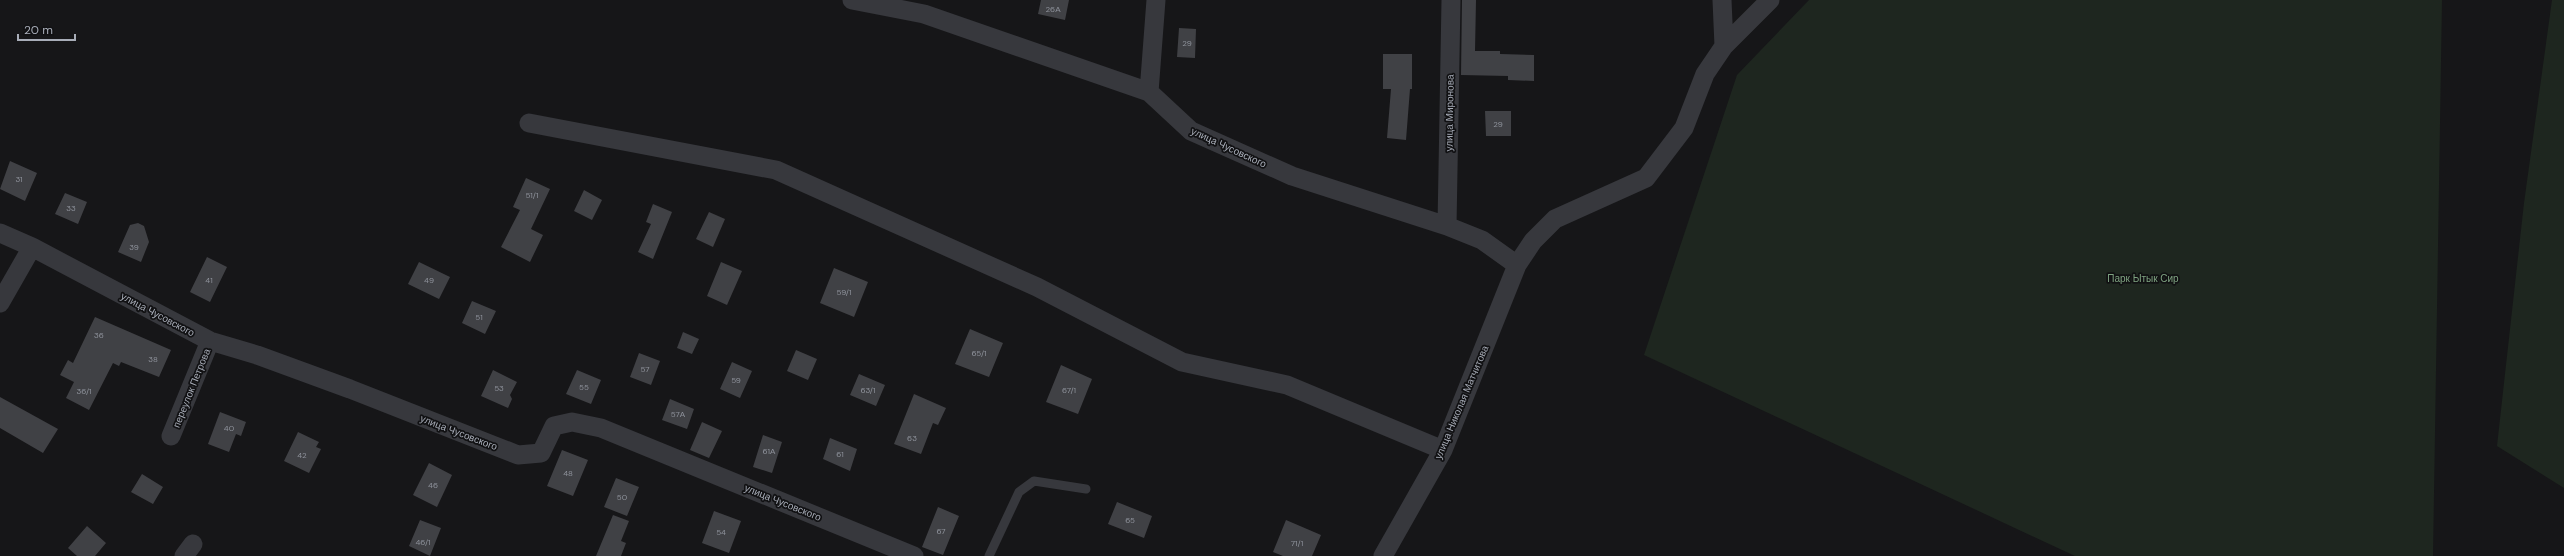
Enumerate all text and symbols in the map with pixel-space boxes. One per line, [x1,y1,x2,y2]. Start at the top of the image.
house number: 26А [1046,4,1061,14]
scale bar [18,16,75,42]
text: 20 m [24,22,53,38]
house number: 29 [1182,38,1192,48]
street label: улица Миронова [1442,74,1457,152]
house number: 29 [1493,119,1503,129]
street label: улица Чусовского [1189,124,1269,171]
house number: 31 [15,174,23,184]
house number: 51/1 [525,190,539,200]
house number: 33 [66,203,76,213]
house number: 39 [129,242,139,252]
park label: Парк Ытык Сир [2107,272,2179,285]
house number: 41 [205,275,213,285]
house number: 49 [424,275,434,285]
house number: 59/1 [837,287,851,297]
street label: улица Чусовского [119,290,197,340]
house number: 51 [475,312,483,322]
house number: 36 [94,330,104,340]
street label: улица Николая Матчитова [1432,343,1491,461]
street label: переулок Петрова [170,346,213,430]
house number: 65/1 [971,348,987,358]
house number: 38 [148,354,158,364]
house number: 57 [640,364,650,374]
house number: 59 [731,375,741,385]
house number: 55 [579,382,589,392]
house number: 53 [494,383,504,393]
house number: 63/1 [860,385,876,395]
house number: 67/1 [1062,385,1076,395]
house number: 36/1 [76,386,92,396]
house number: 57А [671,409,686,419]
street label: улица Чусовского [418,412,500,453]
house number: 40 [224,423,235,433]
house number: 63 [907,433,917,443]
house number: 61А [763,446,776,456]
house number: 61 [836,449,844,459]
house number: 42 [297,450,307,460]
house number: 48 [563,468,573,478]
house number: 46 [428,480,438,490]
street label: улица Чусовского [743,481,823,524]
house number: 50 [617,492,628,502]
house number: 65 [1125,515,1135,525]
house number: 67 [936,526,946,536]
house number: 54 [716,527,726,537]
house number: 46/1 [415,537,431,547]
house number: 71/1 [1291,538,1303,548]

